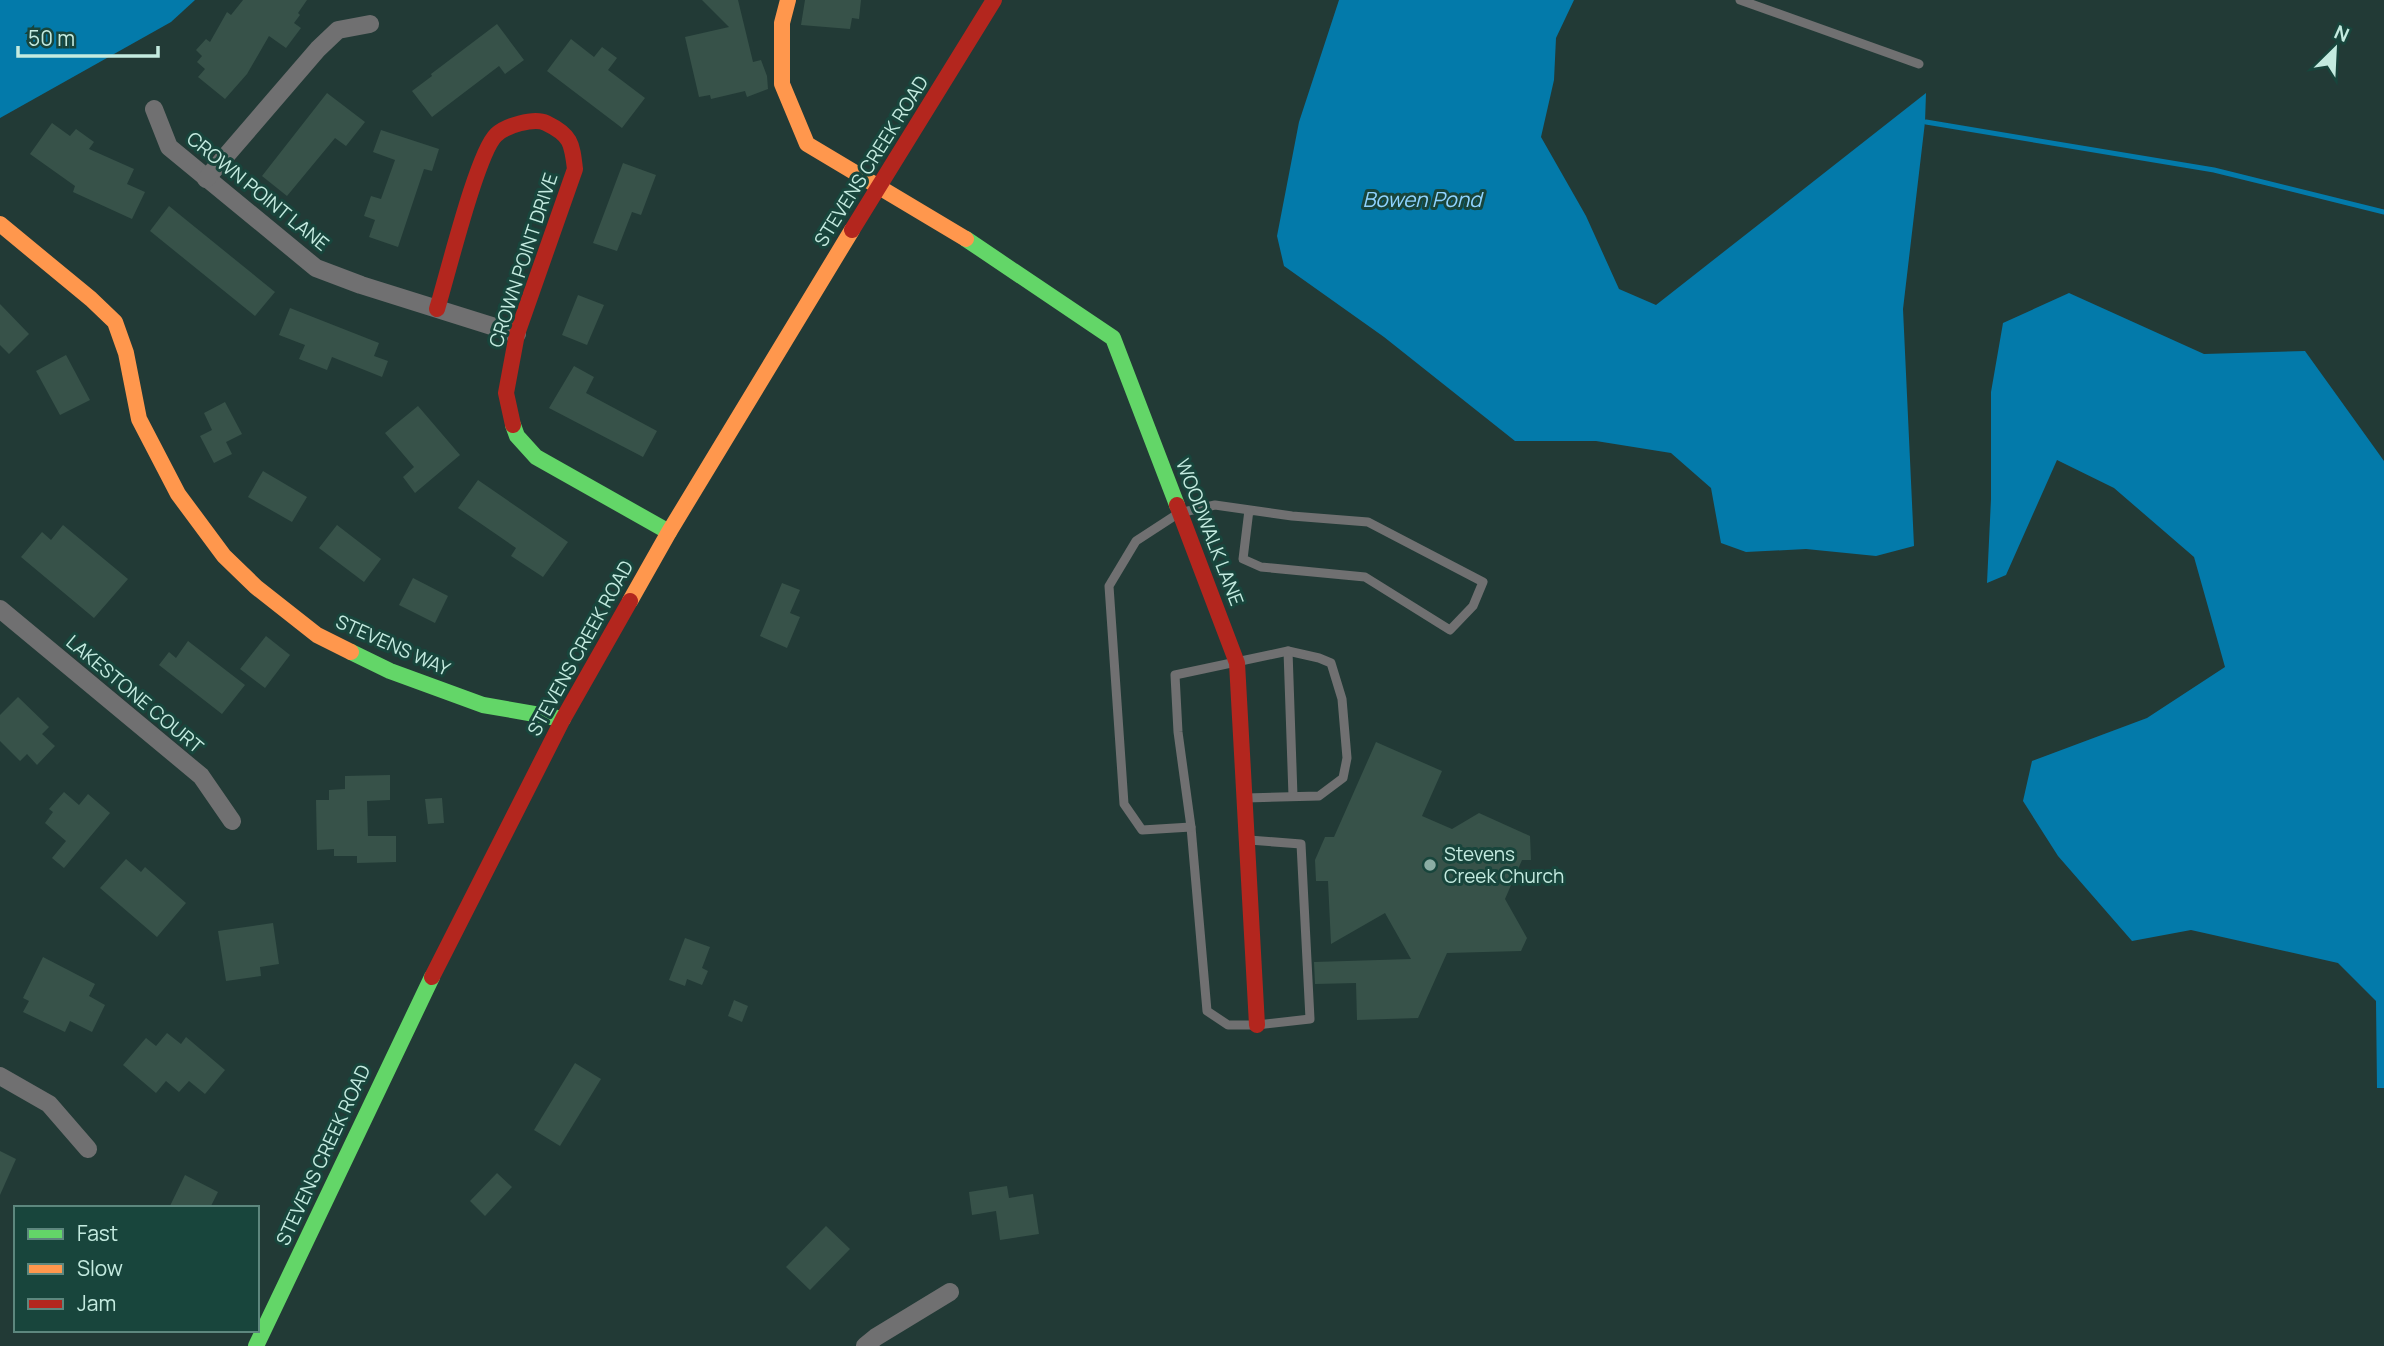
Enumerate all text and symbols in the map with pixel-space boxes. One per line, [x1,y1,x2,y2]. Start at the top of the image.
scale bar [18,14,158,58]
north arrow [2300,14,2370,84]
text: N [2330,19,2353,48]
text: 50 m [28,24,75,52]
street label: STEVENS CREEK ROAD [808,71,934,251]
street label: CROWN POINT LANE [181,125,335,257]
street label: CROWN POINT DRIVE [483,169,563,351]
water label: Bowen Pond [1362,185,1484,213]
street label: WOODWALK LANE [1170,455,1250,609]
street label: STEVENS CREEK ROAD [521,556,639,740]
street label: STEVENS WAY [332,608,455,682]
street label: LAKESTONE COURT [61,629,210,760]
place label: Stevens Creek Church [1444,841,1564,889]
marker: Stevens Creek Church [1422,857,1438,873]
street label: STEVENS CREEK ROAD [270,1060,376,1250]
legend [14,1206,259,1332]
text: Fast [77,1219,118,1247]
text: Slow [77,1254,123,1282]
text: Jam [77,1289,116,1317]

